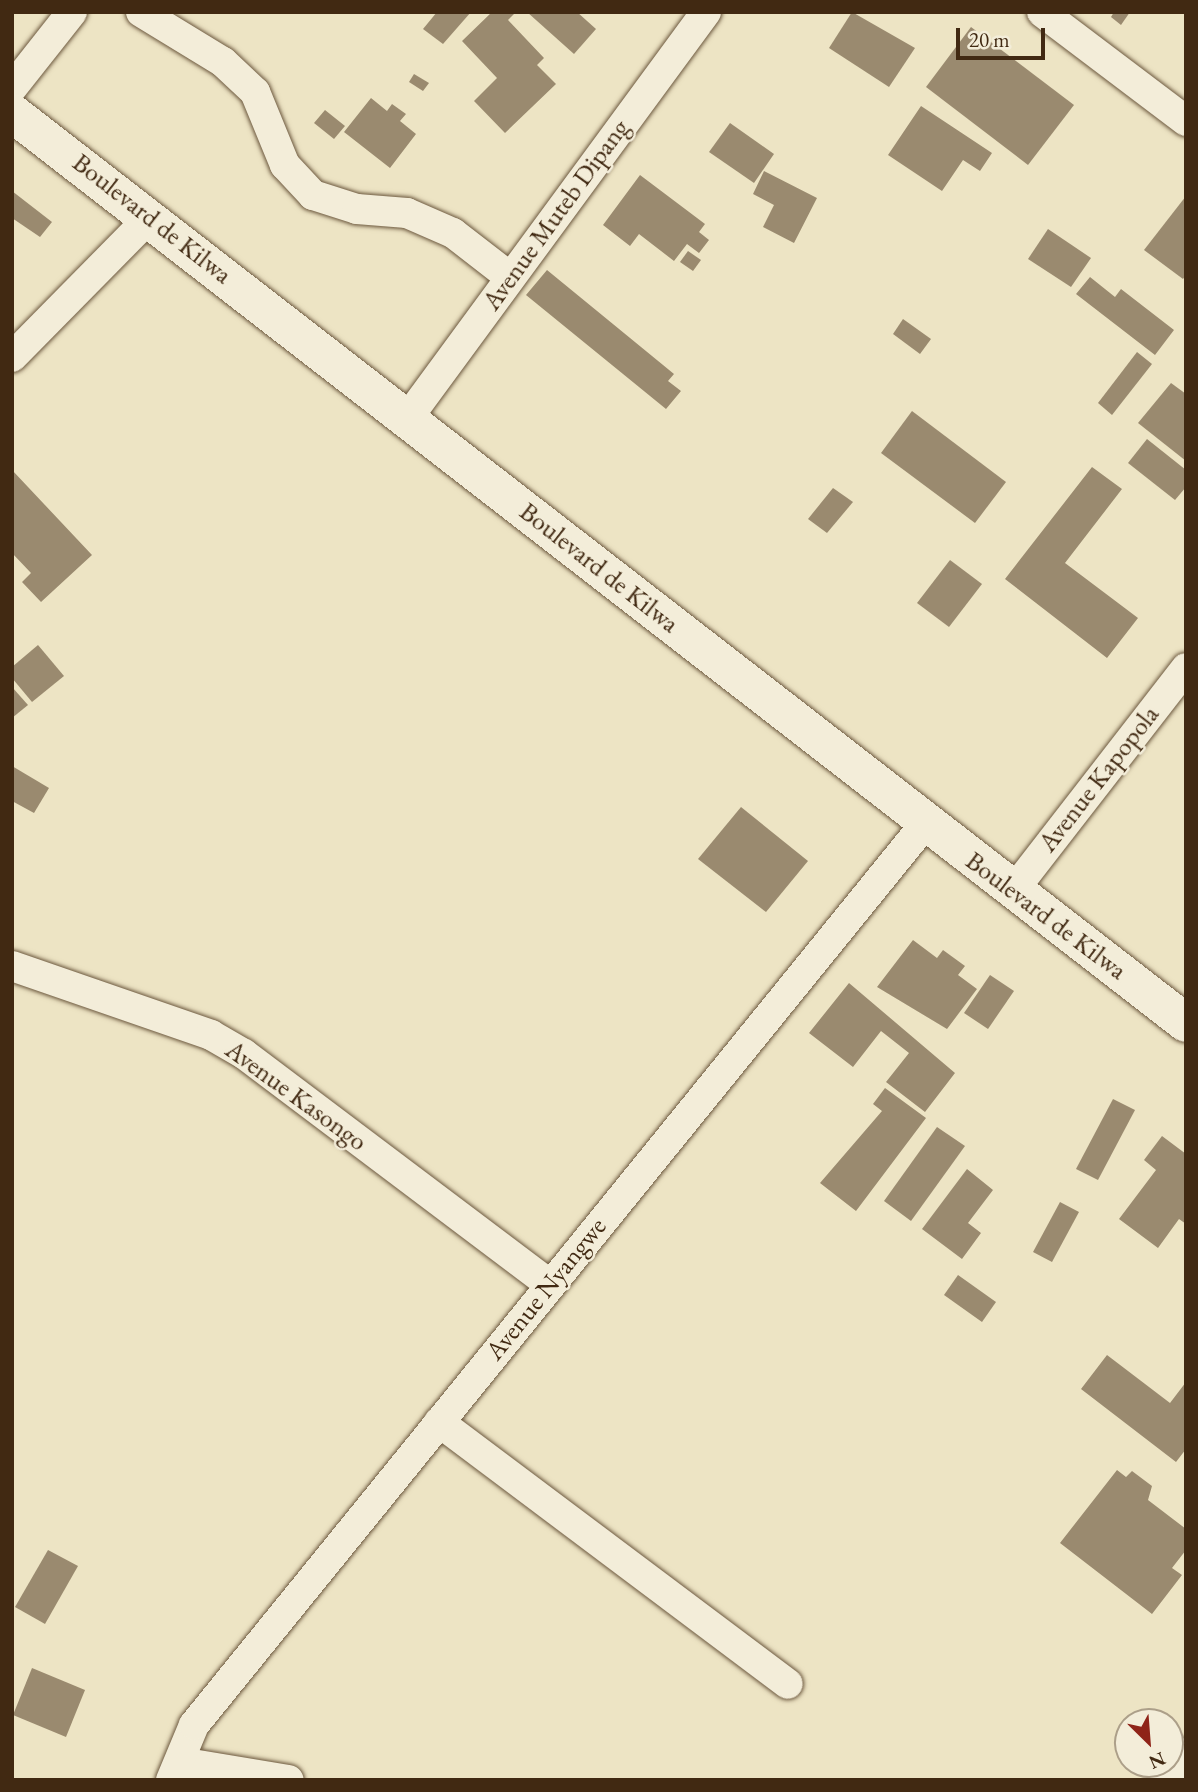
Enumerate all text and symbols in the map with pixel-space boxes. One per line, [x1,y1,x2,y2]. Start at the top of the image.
scale bar [960,14,1049,58]
text: 20 m [969,26,1010,53]
street label: Avenue Muteb Dipang [476,114,636,316]
street label: Boulevard de Kilwa [66,147,238,291]
street label: Boulevard de Kilwa [513,496,685,640]
street label: Avenue Kapopola [1032,700,1166,858]
street label: Boulevard de Kilwa [959,845,1133,987]
street label: Avenue Kasongo [219,1034,373,1158]
street label: Avenue Nyangwe [479,1212,613,1366]
north arrow [1114,1708,1184,1778]
text: N [1145,1746,1169,1775]

